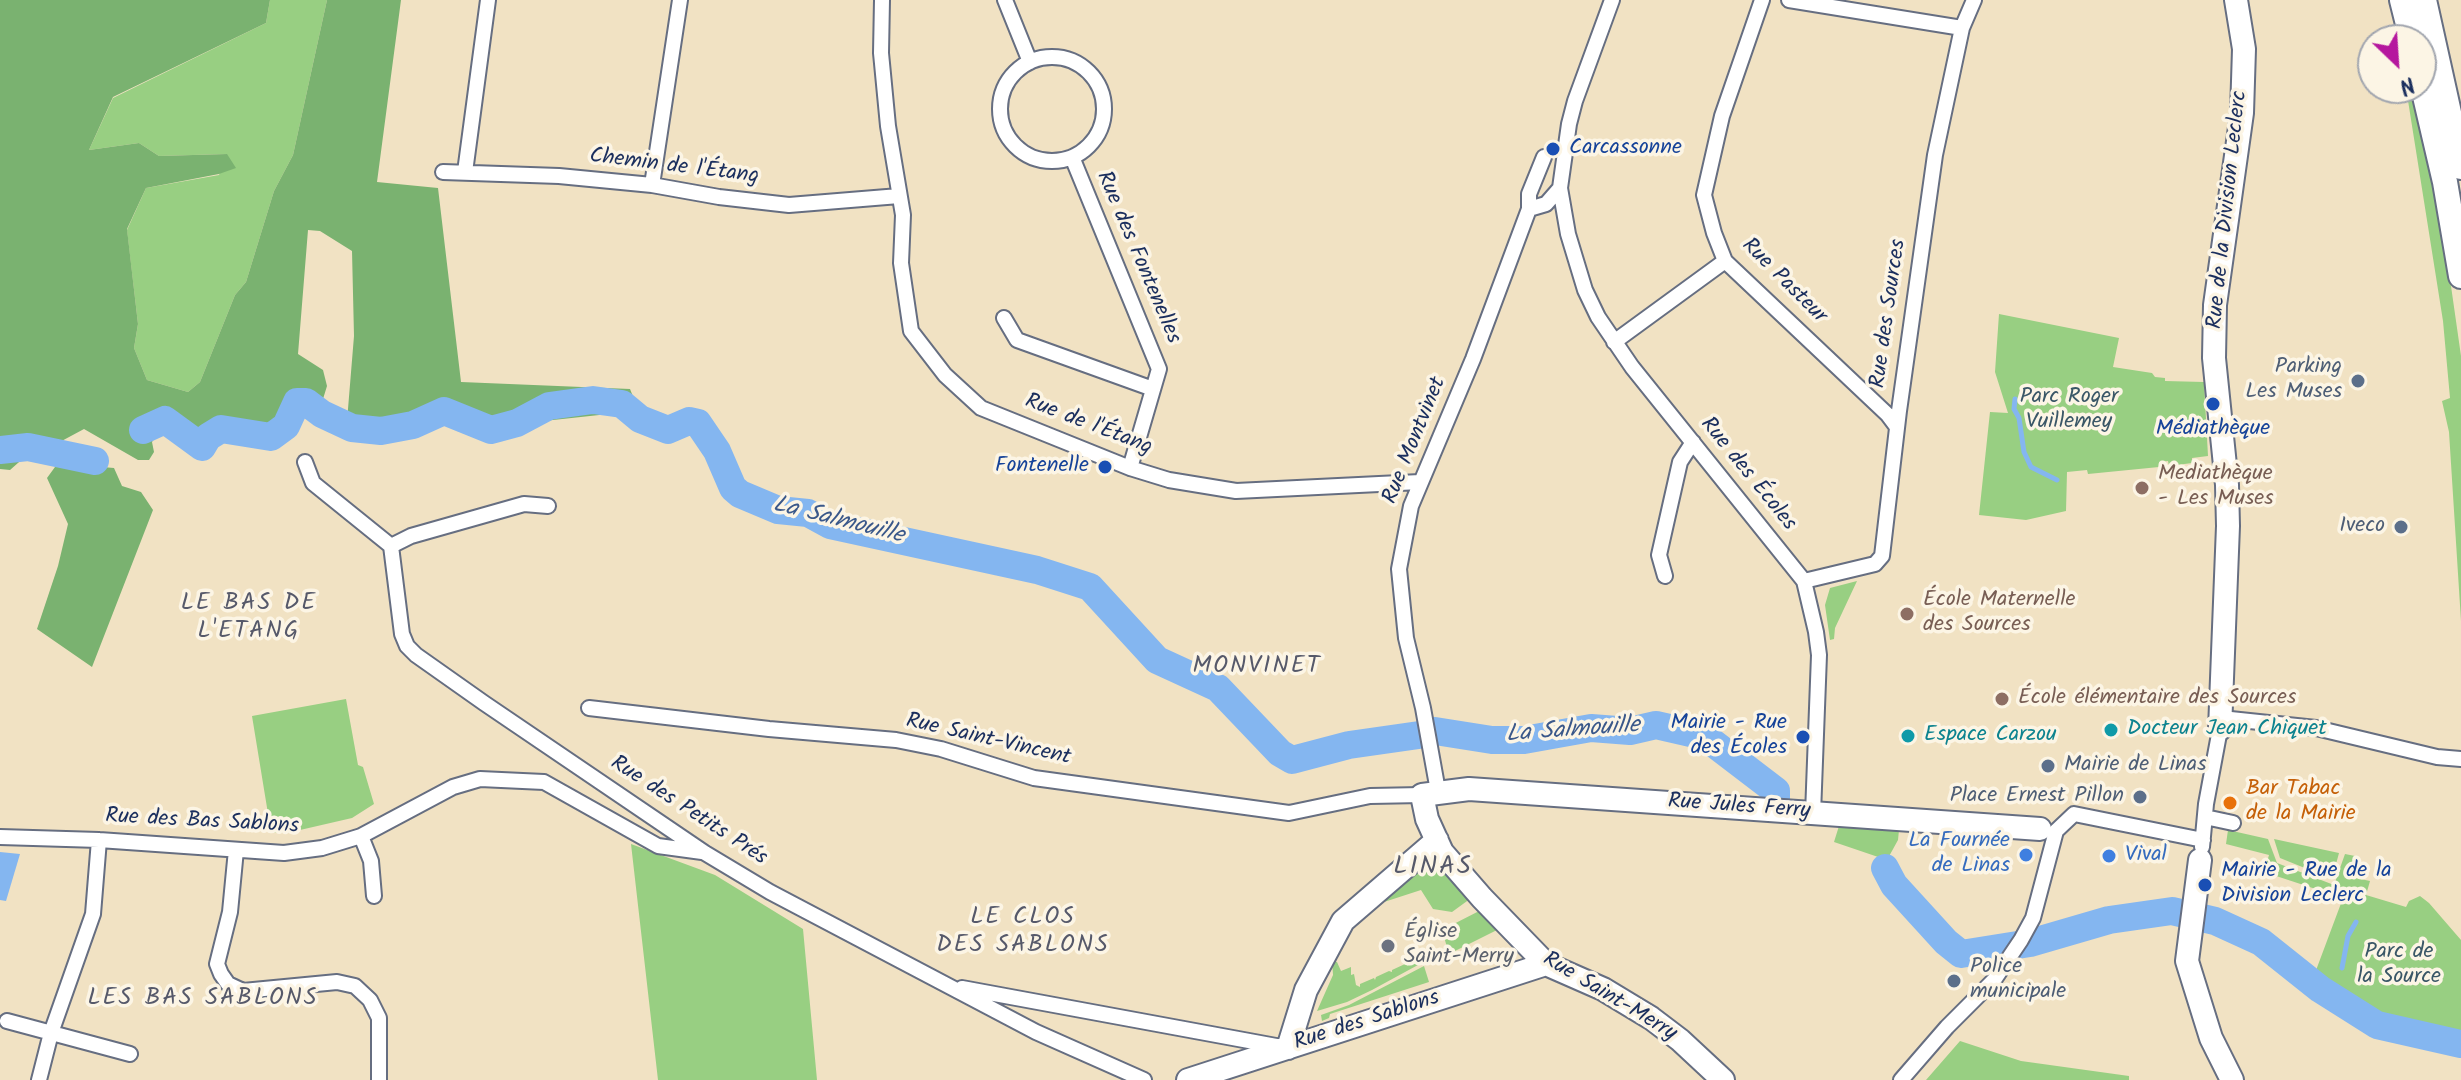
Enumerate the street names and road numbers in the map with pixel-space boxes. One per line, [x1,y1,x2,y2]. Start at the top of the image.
street label: Rue de la Division Leclerc [2203,90,2255,330]
street label: Chemin de l'Étang [588,145,760,191]
street label: Rue des Fontenelles [1089,168,1185,348]
street label: Rue Pasteur [1735,234,1831,330]
street label: Rue des Sources [1867,238,1913,390]
street label: Rue Montvinet [1379,374,1453,508]
street label: Rue de l'Étang [1021,390,1155,462]
street label: Rue des Écoles [1693,413,1801,537]
street label: Rue Saint-Vincent [903,709,1073,773]
street label: Rue des Petits Prés [605,751,771,873]
street label: Rue Jules Ferry [1667,790,1811,826]
street label: Rue des Bas Sablons [105,805,299,841]
street label: Rue Saint-Merry [1537,948,1681,1048]
street label: Rue des Sablons [1291,986,1443,1058]

